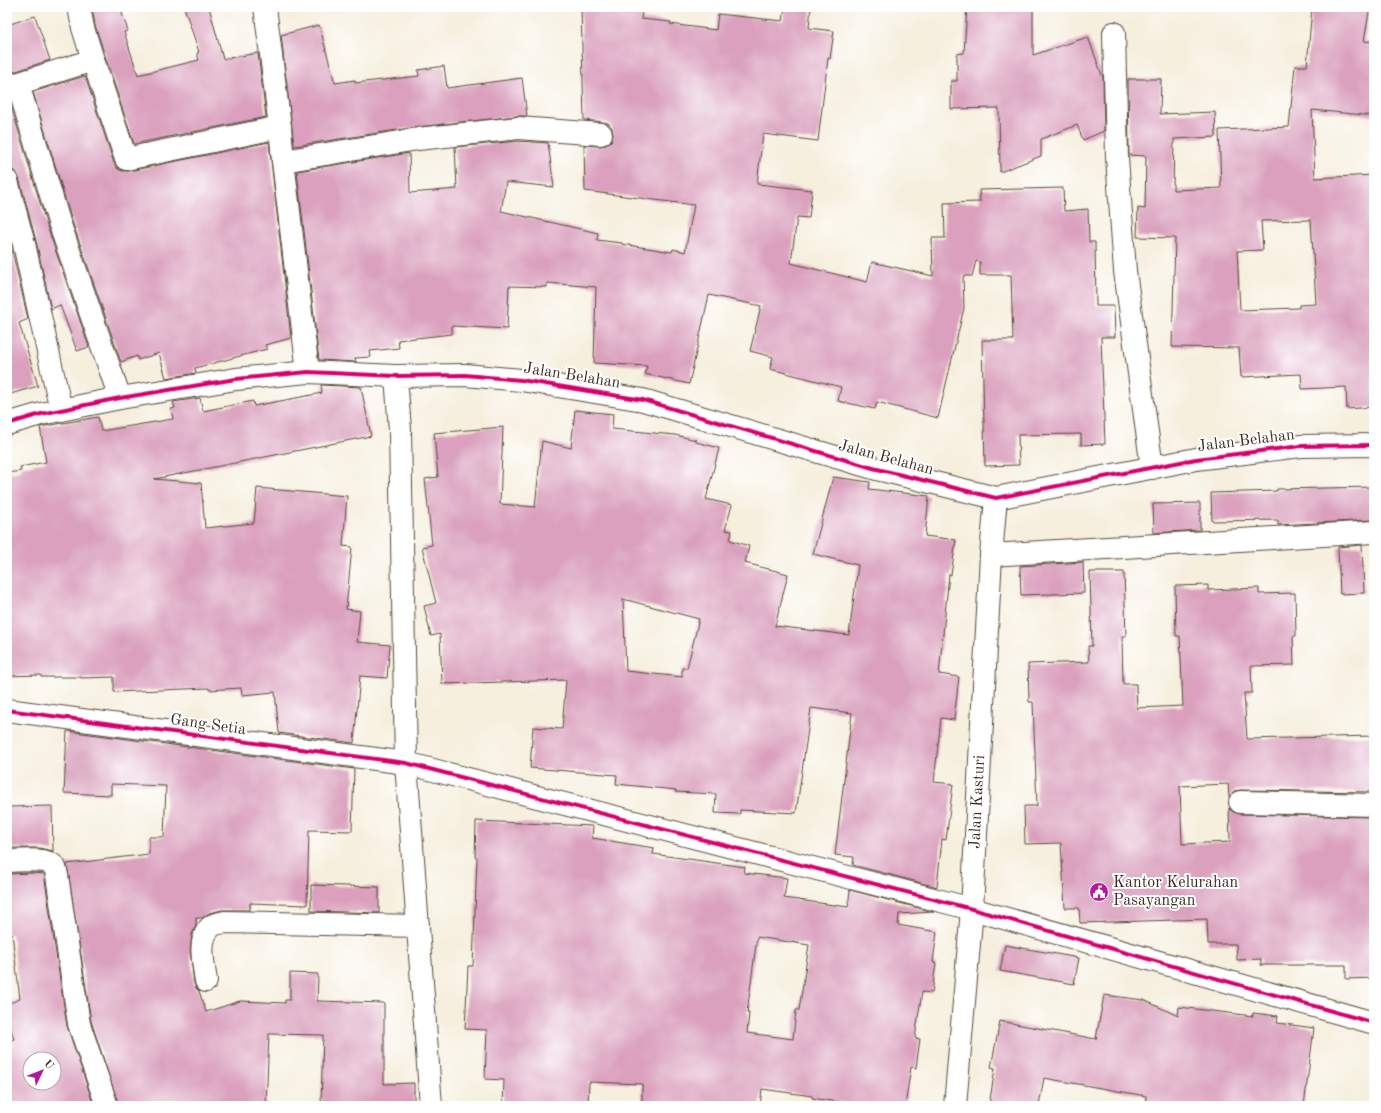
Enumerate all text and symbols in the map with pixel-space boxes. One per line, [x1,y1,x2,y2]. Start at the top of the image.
street label: Jalan Belahan [522,360,622,392]
street label: Jalan Belahan [1197,427,1296,455]
street label: Jalan Belahan [837,438,936,478]
street label: Gang Setia [169,712,247,738]
street label: Jalan Kasturi [967,755,988,849]
place label: Kantor Kelurahan Pasayangan [1113,875,1239,909]
public building icon: Kantor Kelurahan Pasayangan [1088,881,1110,903]
north arrow [22,1051,62,1091]
text: U [41,1058,55,1072]

